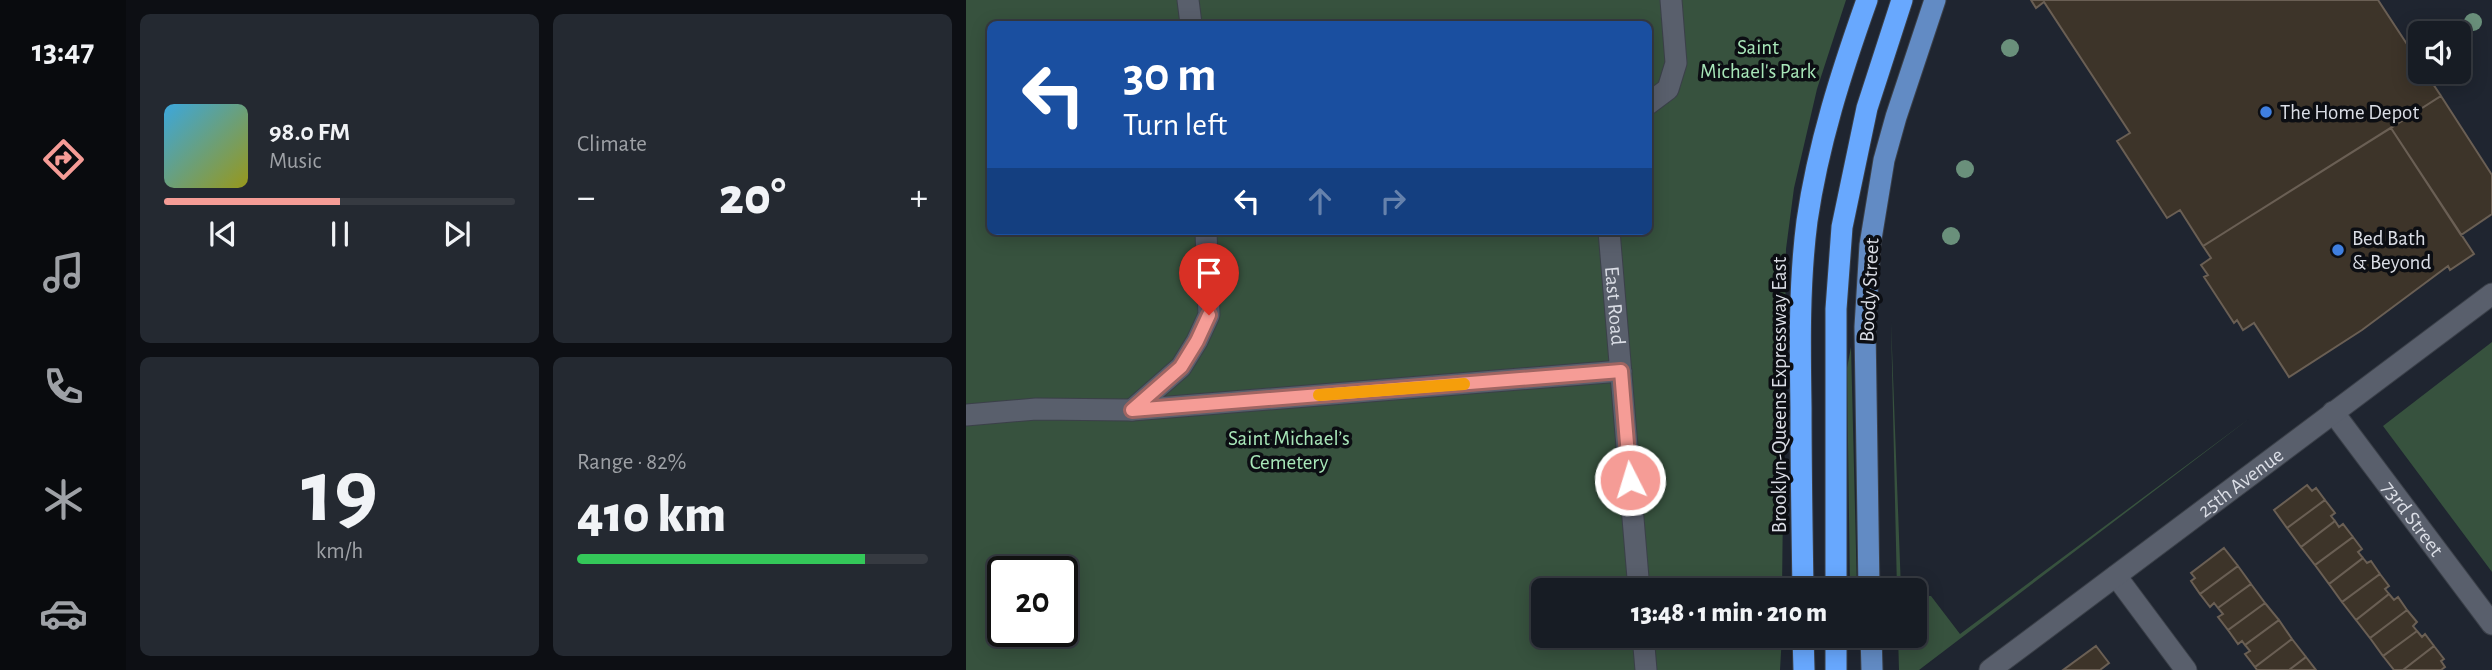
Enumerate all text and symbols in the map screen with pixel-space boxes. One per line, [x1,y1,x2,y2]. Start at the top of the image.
map controls [2408,21,2471,84]
button: sound [2408,21,2471,84]
text: 13:47 [32,35,94,67]
park label: Saint Michael's Park [1700,37,1817,82]
icon: left [1008,49,1099,140]
text: 30 m [1123,51,1217,100]
place label: The Home Depot [2280,102,2419,123]
marker: The Home Depot [2258,104,2274,120]
text: Turn left [1123,109,1227,141]
text: 98.0 FM [269,119,350,145]
text: Climate [577,133,647,156]
icon: directions [39,135,88,184]
text: Music [269,150,321,173]
text: 20° [719,171,786,223]
text: − [577,179,595,217]
text: + [910,179,928,217]
icon: left [1228,182,1266,220]
icon: ahead [1301,182,1339,220]
icon: right [1374,182,1412,220]
icon: previous [204,215,242,253]
icon: pause [321,215,359,253]
icon: next [438,215,476,253]
place label: Bed Bath & Beyond [2352,228,2431,273]
street label: Boody Street [1856,237,1883,343]
marker: Bed Bath & Beyond [2330,242,2346,258]
pin [1179,243,1239,315]
icon: music [39,248,88,297]
icon: arrive [1190,254,1228,292]
street label: Brooklyn-Queens Expressway East [1769,257,1790,533]
street label: East Road [1601,265,1629,346]
icon: phone [39,362,88,411]
park label: Saint Michael’s Cemetery [1228,428,1350,473]
position arrow [1593,443,1667,517]
street label: 25th Avenue [2194,444,2287,521]
text: 19 [301,447,378,538]
text: Range · 82% [577,451,687,474]
icon: climate [39,475,88,524]
street label: 73rd Street [2378,477,2447,560]
text: 410 km [577,489,726,541]
text: km/h [316,540,363,563]
speed limit sign: 20 [987,556,1078,647]
icon: car [39,589,88,638]
text: 13:48 · 1 min · 210 m [1631,600,1827,626]

